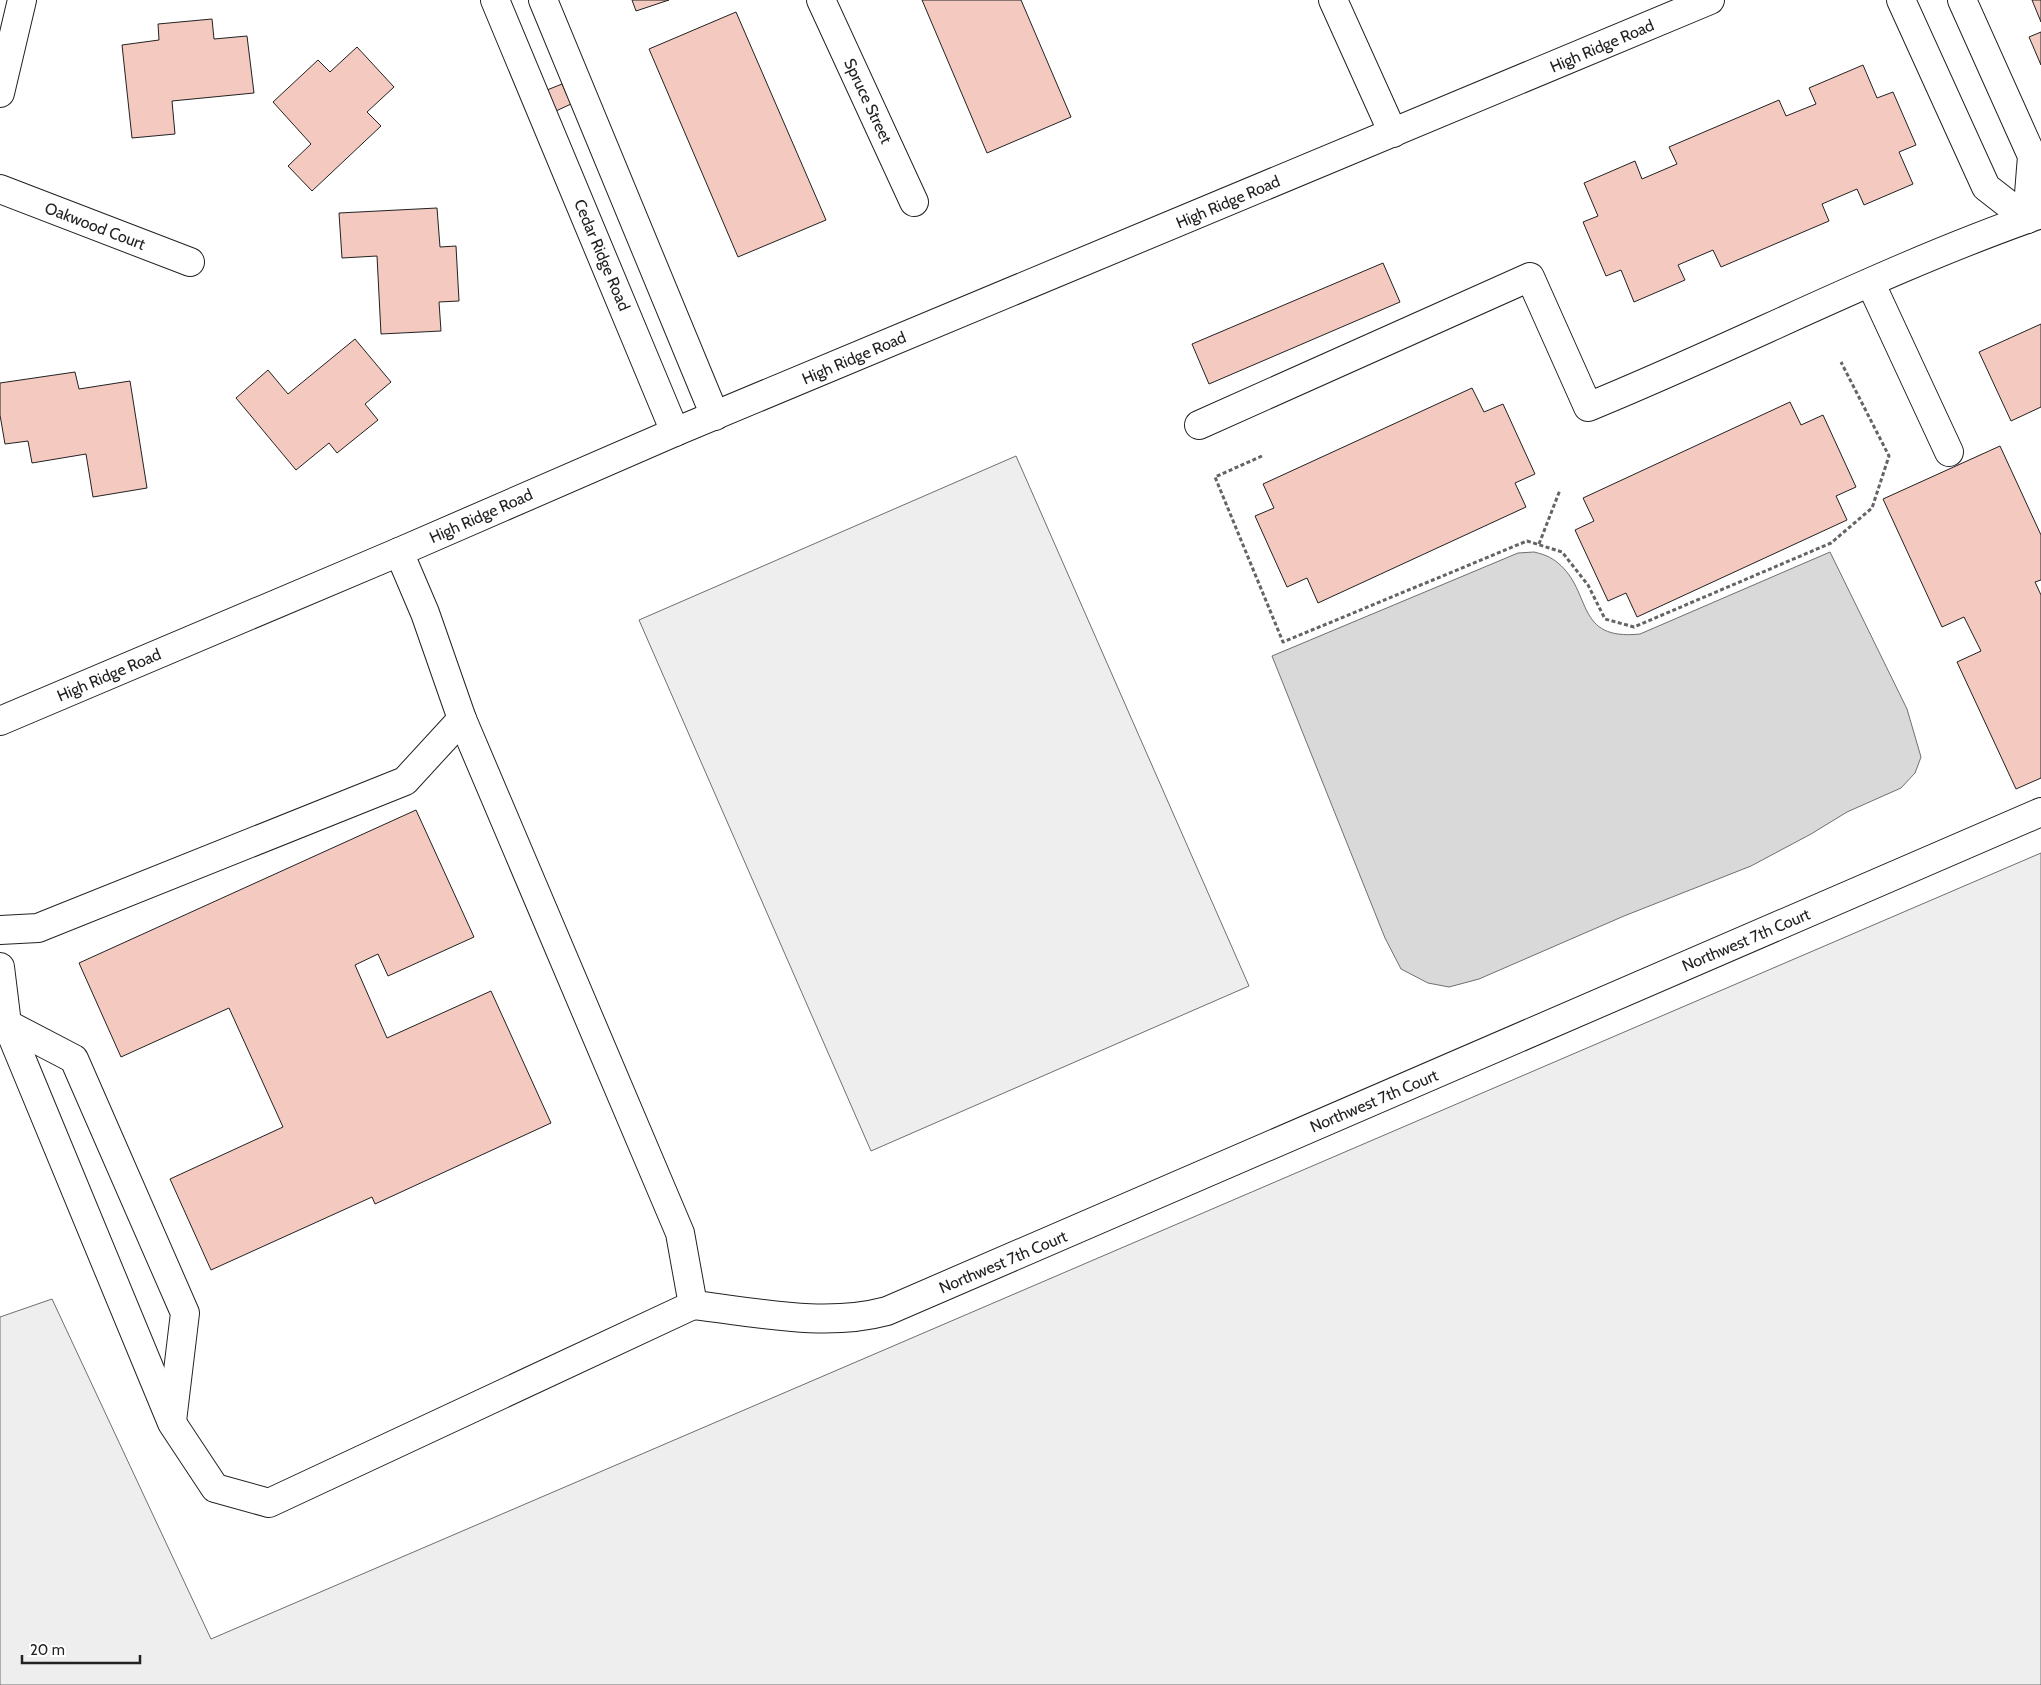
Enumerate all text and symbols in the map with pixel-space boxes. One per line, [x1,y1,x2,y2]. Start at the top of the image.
street label: High Ridge Road [1547,16,1657,76]
street label: Spruce Street [840,55,896,147]
street label: High Ridge Road [1173,172,1283,232]
street label: Cedar Ridge Road [570,196,634,314]
street label: Oakwood Court [42,198,148,254]
street label: High Ridge Road [799,328,909,388]
street label: High Ridge Road [426,485,536,547]
street label: High Ridge Road [54,645,164,705]
street label: Northwest 7th Court [1679,904,1813,976]
street label: Northwest 7th Court [1307,1065,1441,1137]
street label: Northwest 7th Court [936,1226,1070,1298]
scale bar [22,1632,140,1664]
text: 20 m [30,1641,65,1659]

